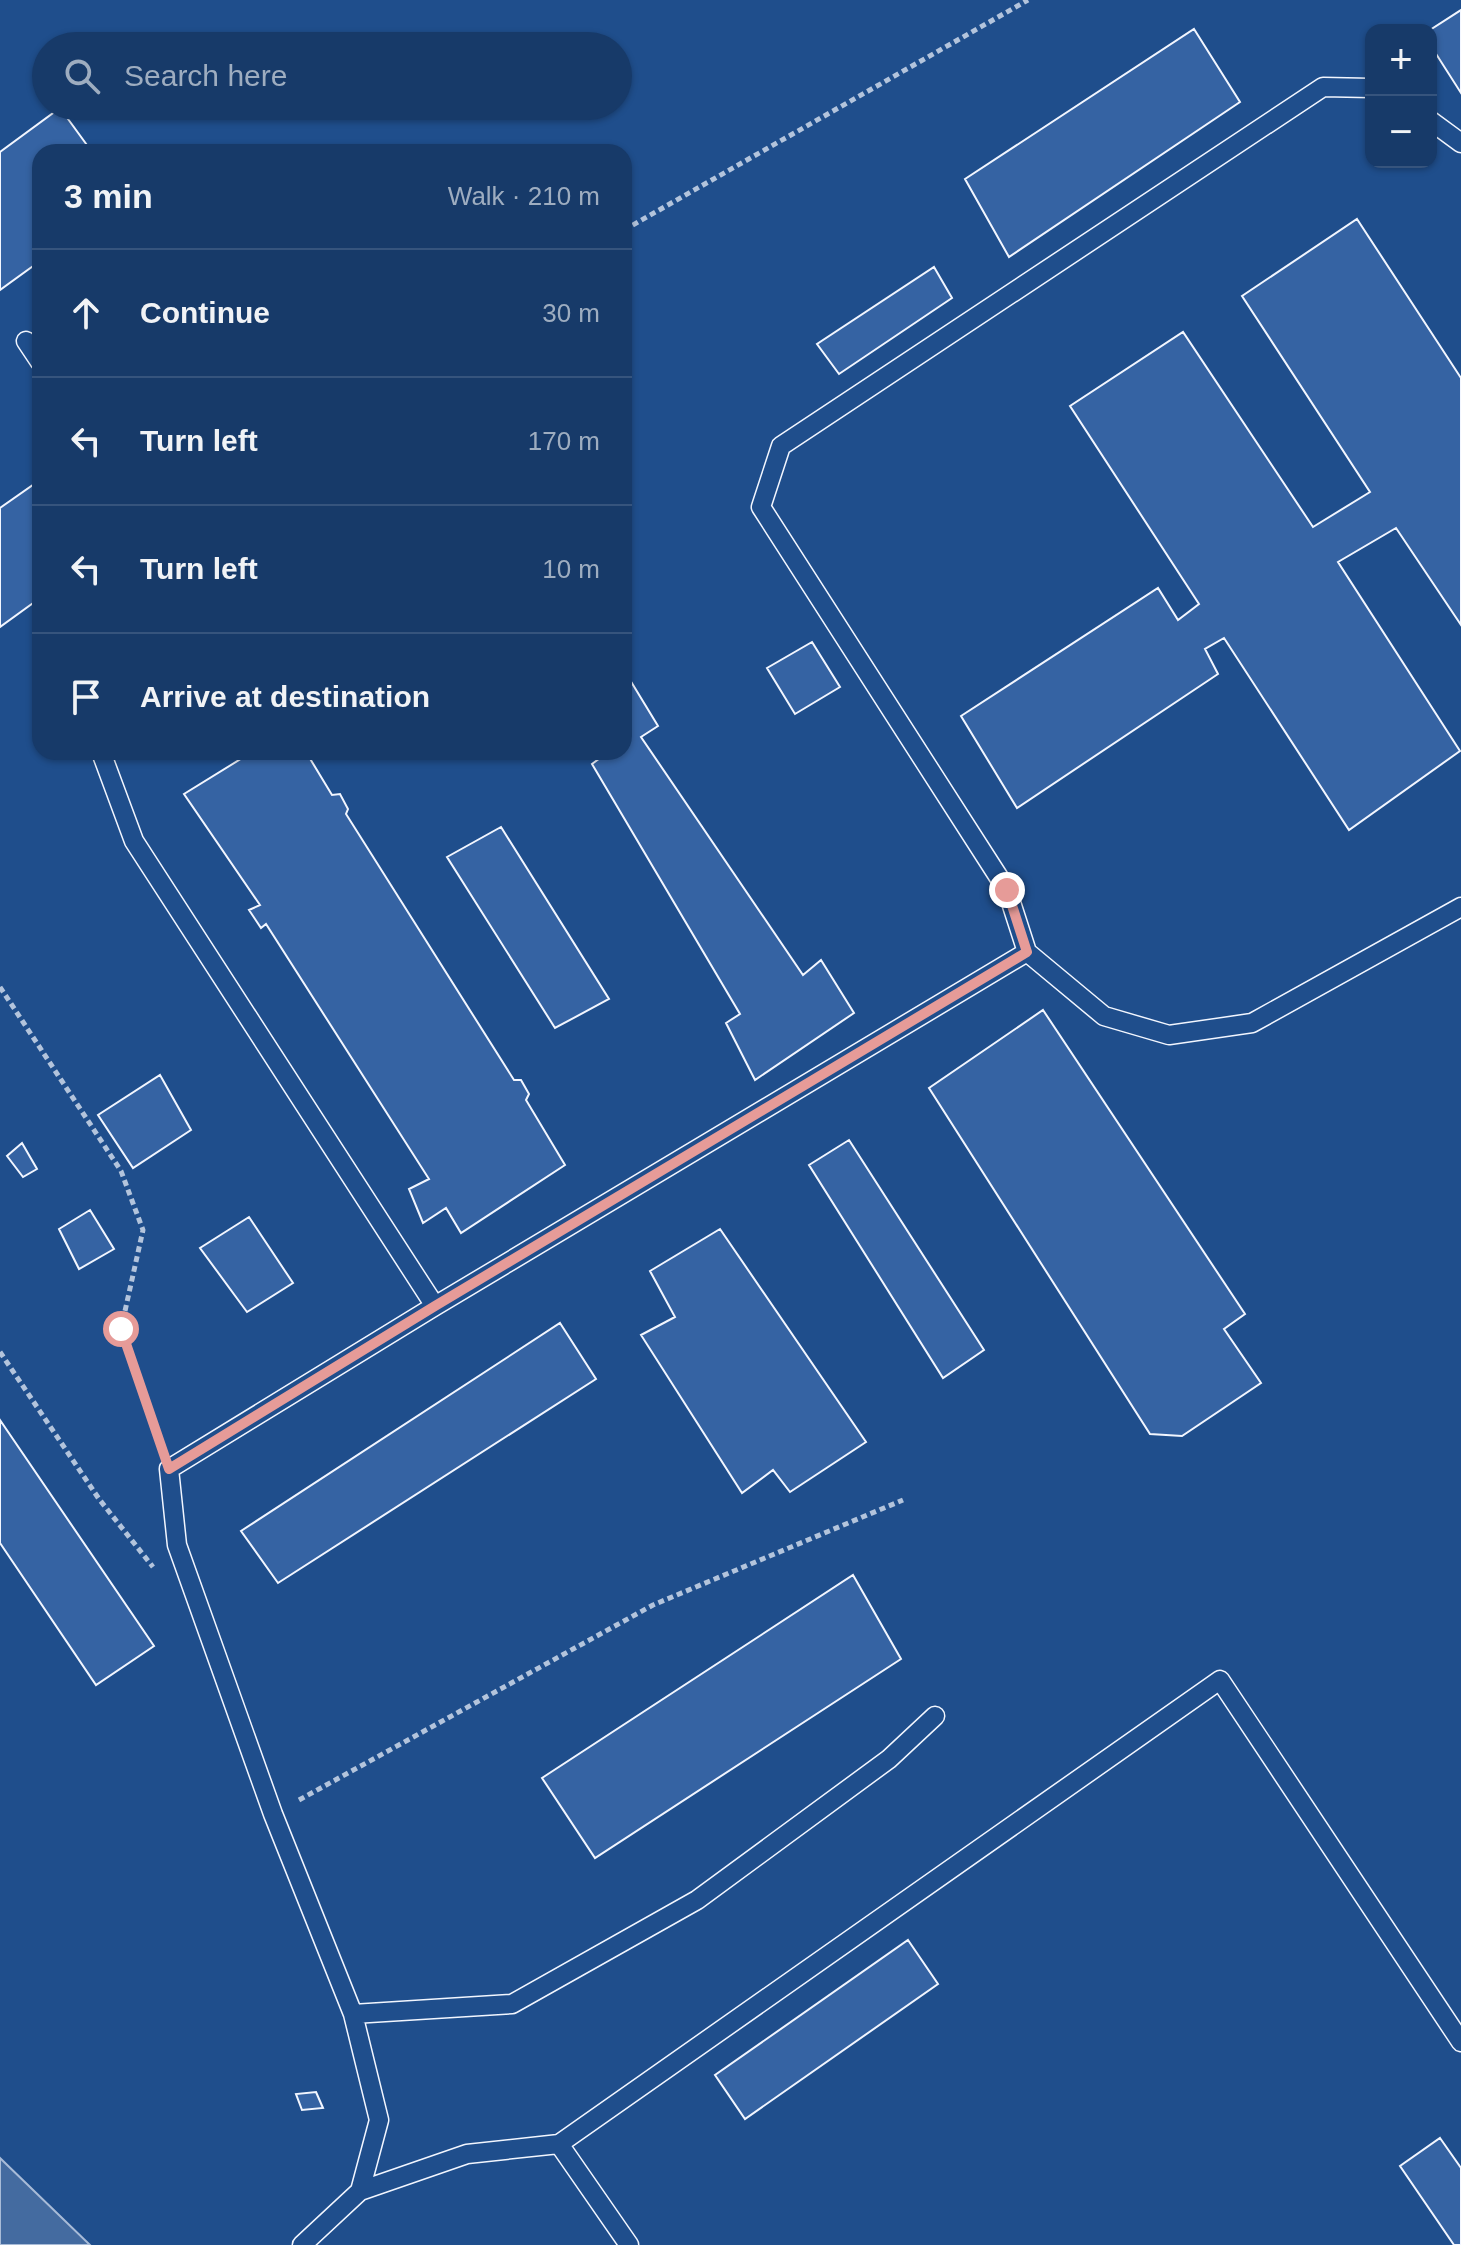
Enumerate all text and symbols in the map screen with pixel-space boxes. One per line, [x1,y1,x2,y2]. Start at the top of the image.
map controls [1365,24,1437,168]
button: + [1365,24,1437,96]
search box [32,32,632,120]
icon: search [60,54,104,98]
text: Search here [124,59,287,92]
button: − [1365,96,1437,168]
text: 3 min [64,177,153,215]
text: Walk · 210 m [448,181,600,211]
icon: ahead [64,291,108,335]
text: Continue [140,296,270,329]
text: 30 m [542,298,600,328]
icon: left [64,419,108,463]
text: Turn left [140,424,258,457]
text: 170 m [528,426,600,456]
icon: left [64,547,108,591]
text: Turn left [140,552,258,585]
text: 10 m [542,554,600,584]
icon: arrive [64,675,108,719]
text: Arrive at destination [140,680,430,713]
route end [989,872,1025,908]
route start [103,1311,139,1347]

